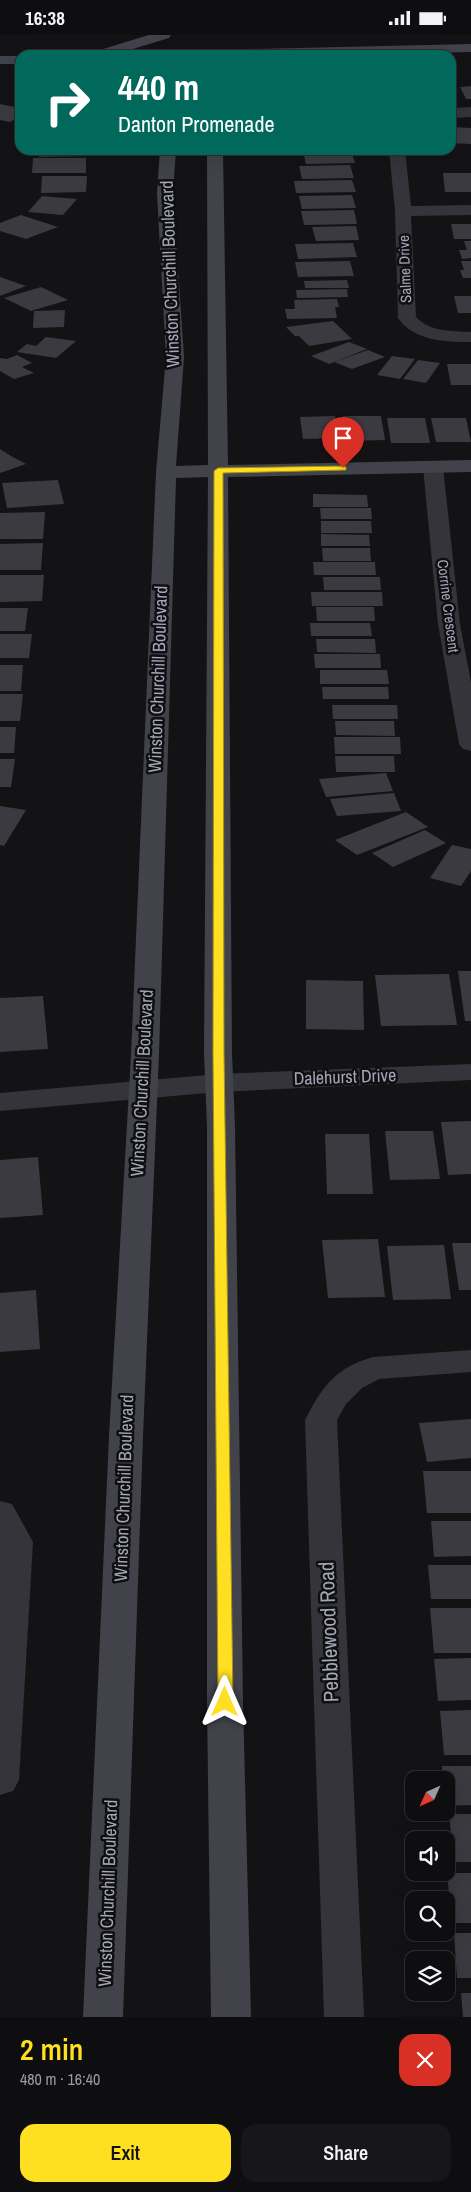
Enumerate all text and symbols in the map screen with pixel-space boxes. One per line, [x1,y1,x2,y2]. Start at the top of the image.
text: 16:38 [25,5,65,31]
text: 440 m [118,64,199,111]
icon: right [35,70,100,135]
text: Danton Promenade [118,109,274,139]
street label: Winston Churchill Boulevard [154,180,185,368]
street label: Salme Drive [393,235,416,303]
pin [322,417,364,468]
icon: arrive [329,424,357,452]
street label: Corrine Crescent [432,558,465,654]
street label: Winston Churchill Boulevard [142,585,173,773]
street label: Winston Churchill Boulevard [124,989,159,1177]
street label: Dalehurst Drive [293,1062,397,1091]
street label: Winston Churchill Boulevard [108,1394,139,1582]
street label: Pebblewood Road [312,1561,345,1703]
position arrow [198,1675,250,1727]
north arrow [405,1771,455,1821]
map controls [405,1771,455,2001]
street label: Winston Churchill Boulevard [92,1799,123,1987]
button: sound [405,1831,455,1881]
button: search [405,1891,455,1941]
button: layers [405,1951,455,2001]
text: 2 min [20,2029,83,2069]
button: close [399,2034,451,2086]
text: 480 m · 16:40 [20,2068,100,2090]
button: Exit [20,2124,231,2182]
button: Share [241,2124,451,2182]

